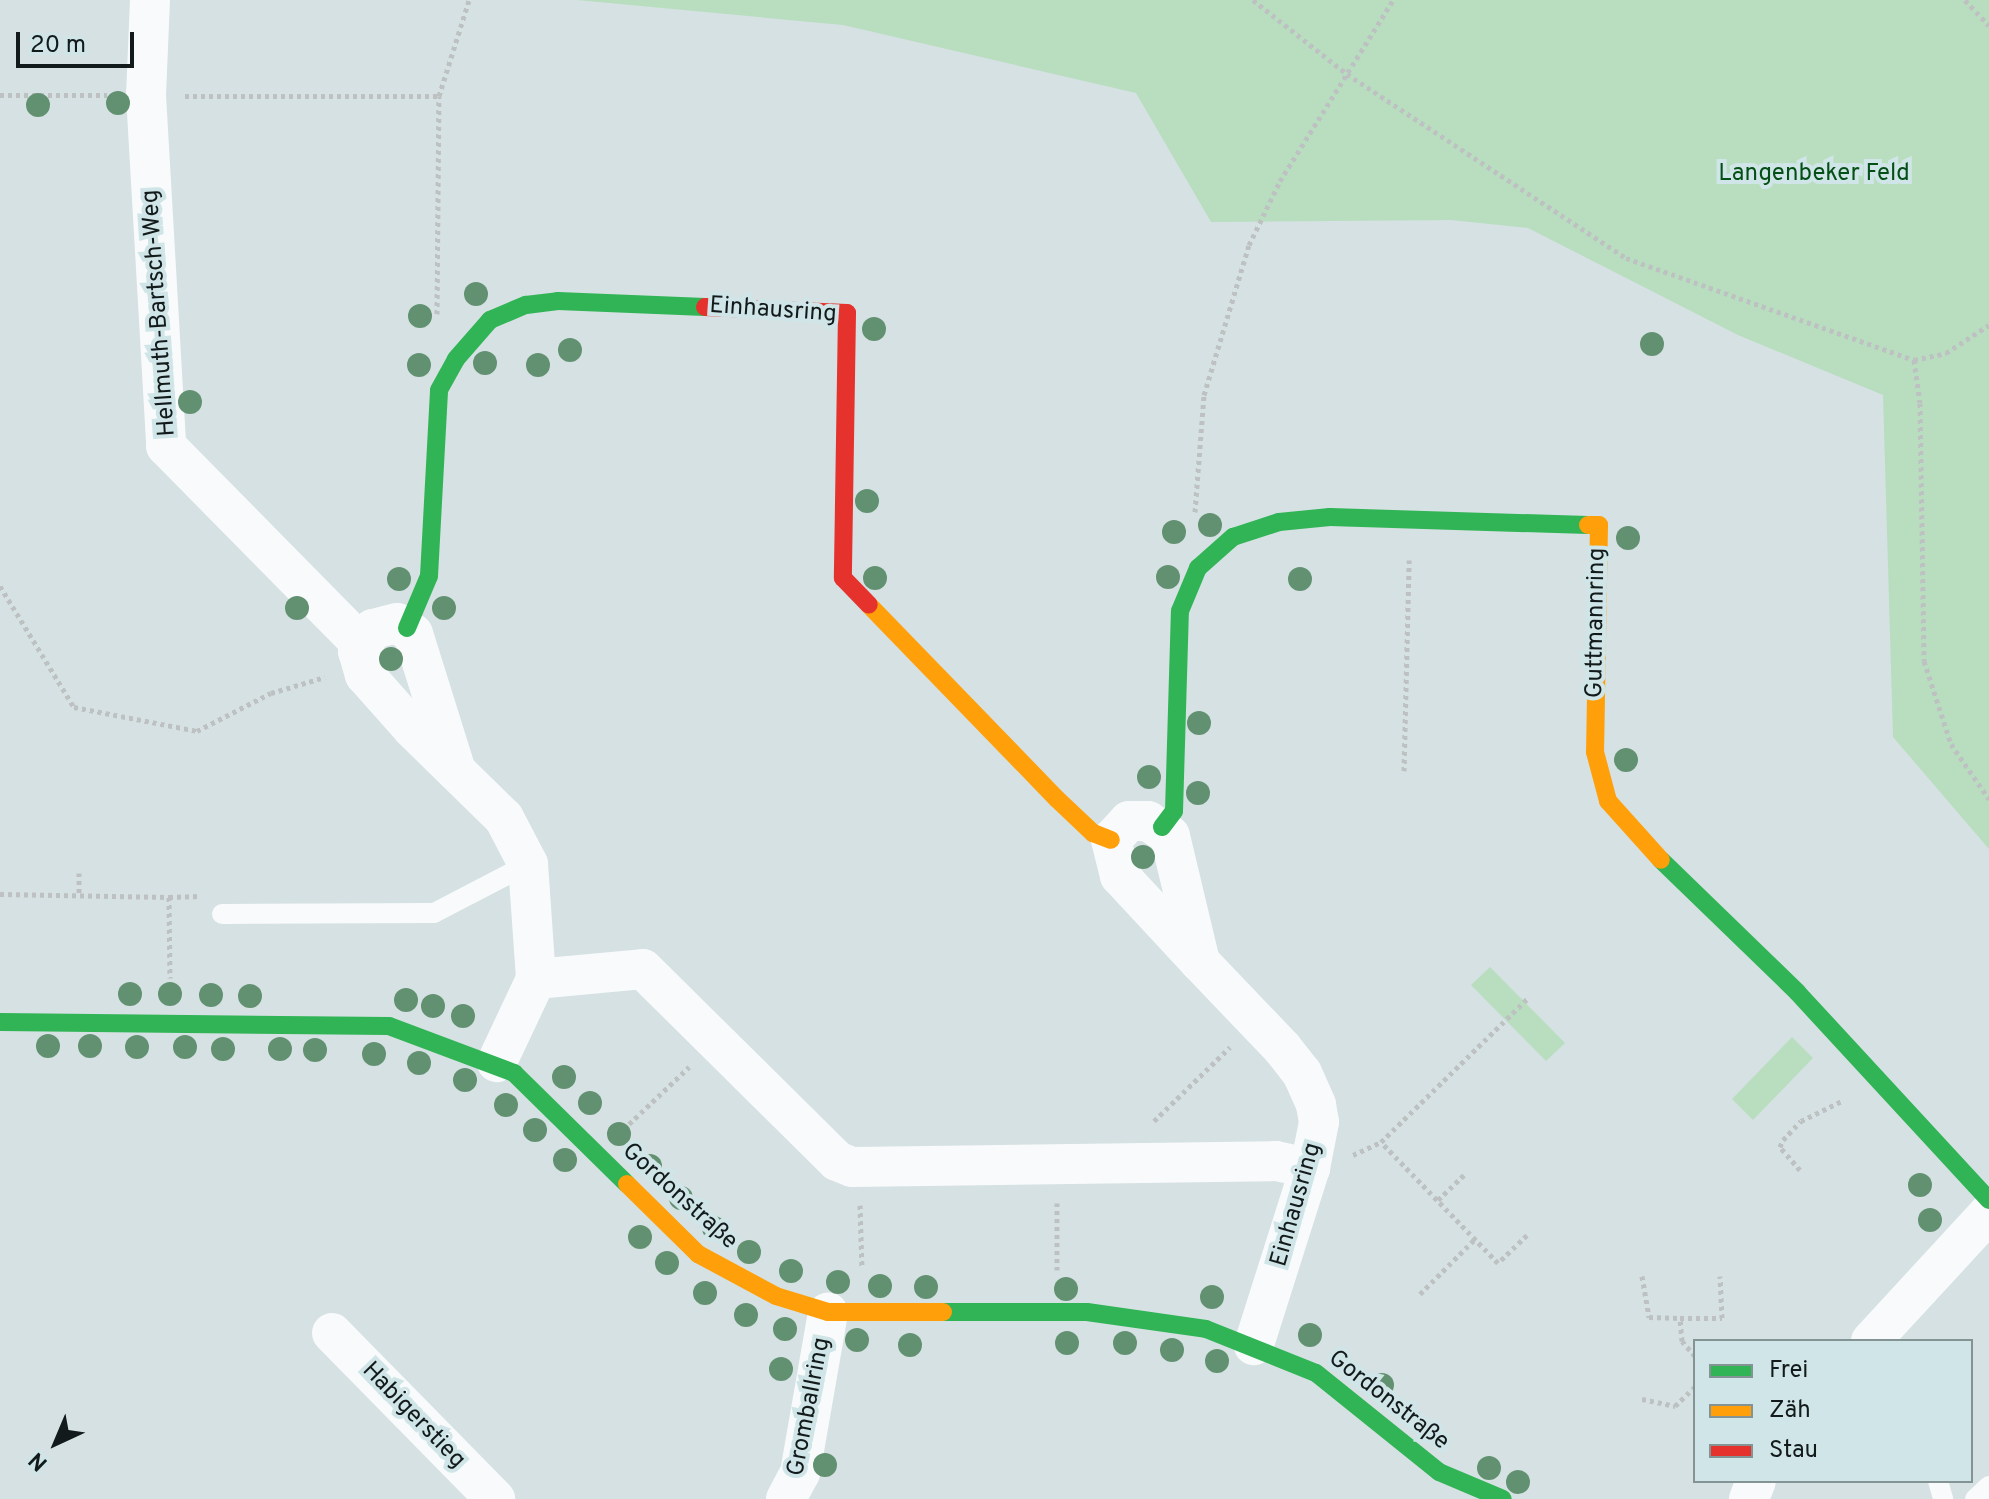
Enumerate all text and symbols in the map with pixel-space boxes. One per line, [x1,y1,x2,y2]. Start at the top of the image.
scale bar [20,16,138,66]
text: 20 m [30,31,86,61]
park label: Langenbeker Feld [1718,161,1910,189]
street label: Hellmuth-Bartsch-Weg [137,189,183,437]
street label: Einhausring [708,292,838,330]
street label: Guttmannring [1581,547,1613,699]
street label: Gordonstraße [615,1138,743,1256]
street label: Einhausring [1266,1140,1328,1270]
street label: Gromballring [782,1335,838,1479]
legend [1693,1339,1973,1483]
street label: Gordonstraße [1322,1345,1454,1457]
text: Frei [1769,1356,1808,1386]
street label: Habigerstieg [355,1357,471,1475]
text: Zäh [1769,1396,1811,1426]
north arrow [16,1403,96,1483]
text: Stau [1769,1436,1818,1466]
text: N [24,1445,54,1476]

